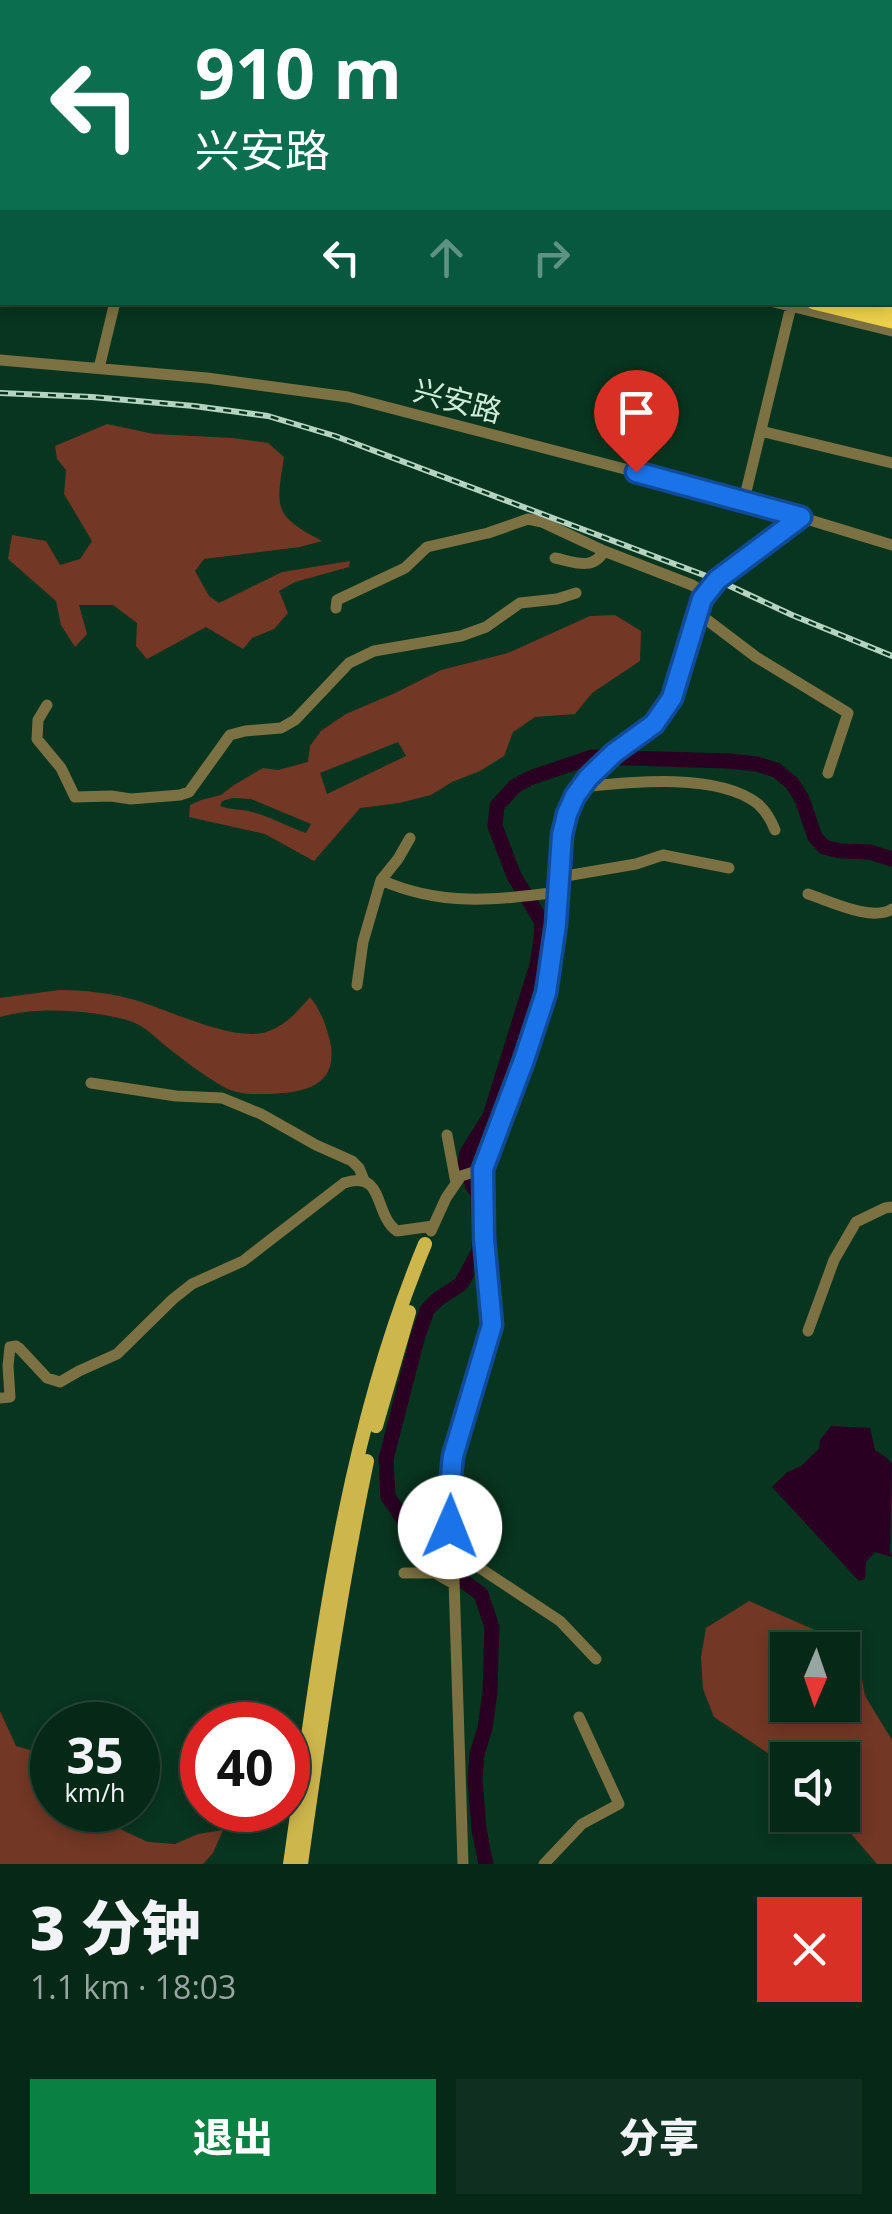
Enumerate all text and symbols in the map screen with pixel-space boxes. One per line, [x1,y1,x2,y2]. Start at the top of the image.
text: 910 m [195,24,402,120]
icon: left [30,40,160,170]
text: 兴安路 [195,119,330,180]
icon: left [314,230,369,285]
icon: ahead [419,230,474,285]
icon: right [524,230,579,285]
street label: 兴安路 [409,369,507,431]
pin [594,370,679,473]
icon: arrive [609,385,664,440]
position arrow [398,1475,502,1579]
north arrow [770,1632,860,1722]
map controls [770,1632,860,1832]
speed limit sign: 40 [180,1702,310,1832]
text: 35 [66,1721,124,1789]
button: sound [770,1742,860,1832]
text: km/h [65,1775,125,1809]
text: 3 分钟 [30,1886,201,1968]
button: close [757,1897,862,2002]
text: 1.1 km · 18:03 [30,1965,236,2008]
button: 退出 [30,2079,436,2194]
button: 分享 [456,2079,862,2194]

